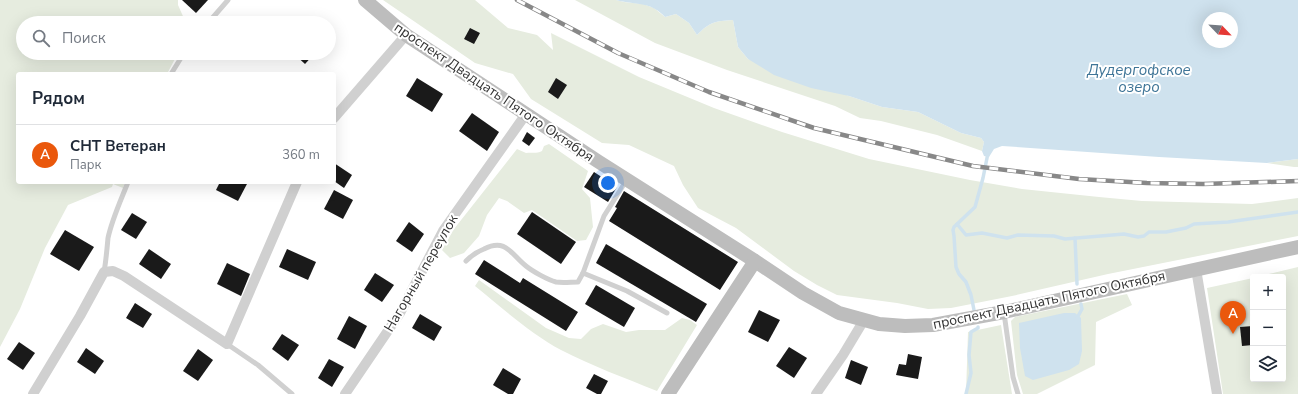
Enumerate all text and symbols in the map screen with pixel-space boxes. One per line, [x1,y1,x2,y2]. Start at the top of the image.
north arrow [1202,12,1238,48]
search box [16,16,336,60]
street label: проспект Двадцать Пятого Октября [390,18,598,166]
icon: search [30,27,52,49]
text: Поиск [62,28,106,48]
water label: Дудергофское озеро [1086,60,1191,97]
text: Рядом [32,87,85,110]
text: СНТ Ветеран [70,136,166,156]
text: A [40,146,50,164]
text: 360 m [282,146,320,164]
text: Парк [70,156,101,174]
your location [598,173,618,193]
street label: Нагорный переулок [380,210,463,335]
street label: проспект Двадцать Пятого Октября [931,266,1167,334]
map controls [1250,274,1286,382]
button: + [1250,274,1286,310]
pin: A [1220,301,1246,334]
button: − [1250,310,1286,346]
button: layers [1250,346,1286,382]

